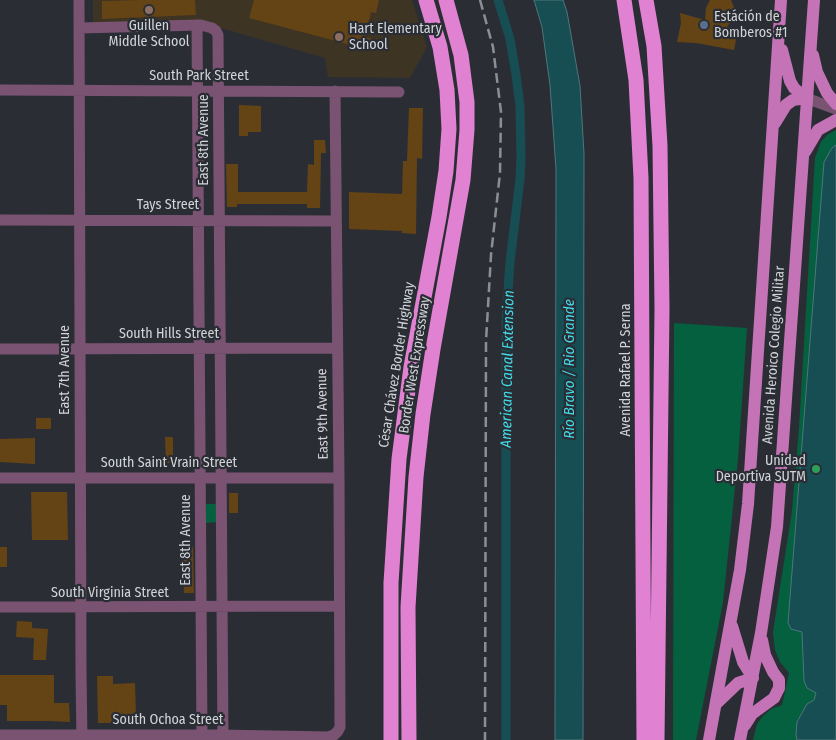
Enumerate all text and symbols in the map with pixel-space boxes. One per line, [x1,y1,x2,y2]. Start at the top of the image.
marker: Guillen Middle School [143,4,155,16]
place label: Estáción de Bomberos #1 [714,9,787,41]
place label: Guillen Middle School [108,18,190,50]
marker: Estáción de Bomberos #1 [698,19,710,31]
place label: Hart Elementary School [349,21,442,54]
marker: Hart Elementary School [333,31,345,43]
street label: South Park Street [149,68,249,84]
street label: East 8th Avenue [196,94,212,186]
street label: Tays Street [137,197,199,213]
street label: Avenida Heroico Colegio Militar [759,265,789,445]
street label: César Chávez Border Highway [376,281,418,449]
water label: American Canal Extension [498,290,518,448]
street label: Border West Expressway [396,295,434,435]
water label: Río Bravo / Rio Grande [561,299,579,439]
street label: Avenida Rafael P. Serna [618,304,634,436]
street label: East 7th Avenue [57,325,73,415]
street label: South Hills Street [119,326,219,342]
street label: East 9th Avenue [314,368,332,460]
place label: Unidad Deportiva SUTM [716,453,806,486]
street label: South Saint Vrain Street [101,455,237,471]
marker: Unidad Deportiva SUTM [810,463,822,475]
street label: East 8th Avenue [178,494,194,586]
street label: South Virginia Street [51,585,169,601]
street label: South Ochoa Street [113,712,223,728]

